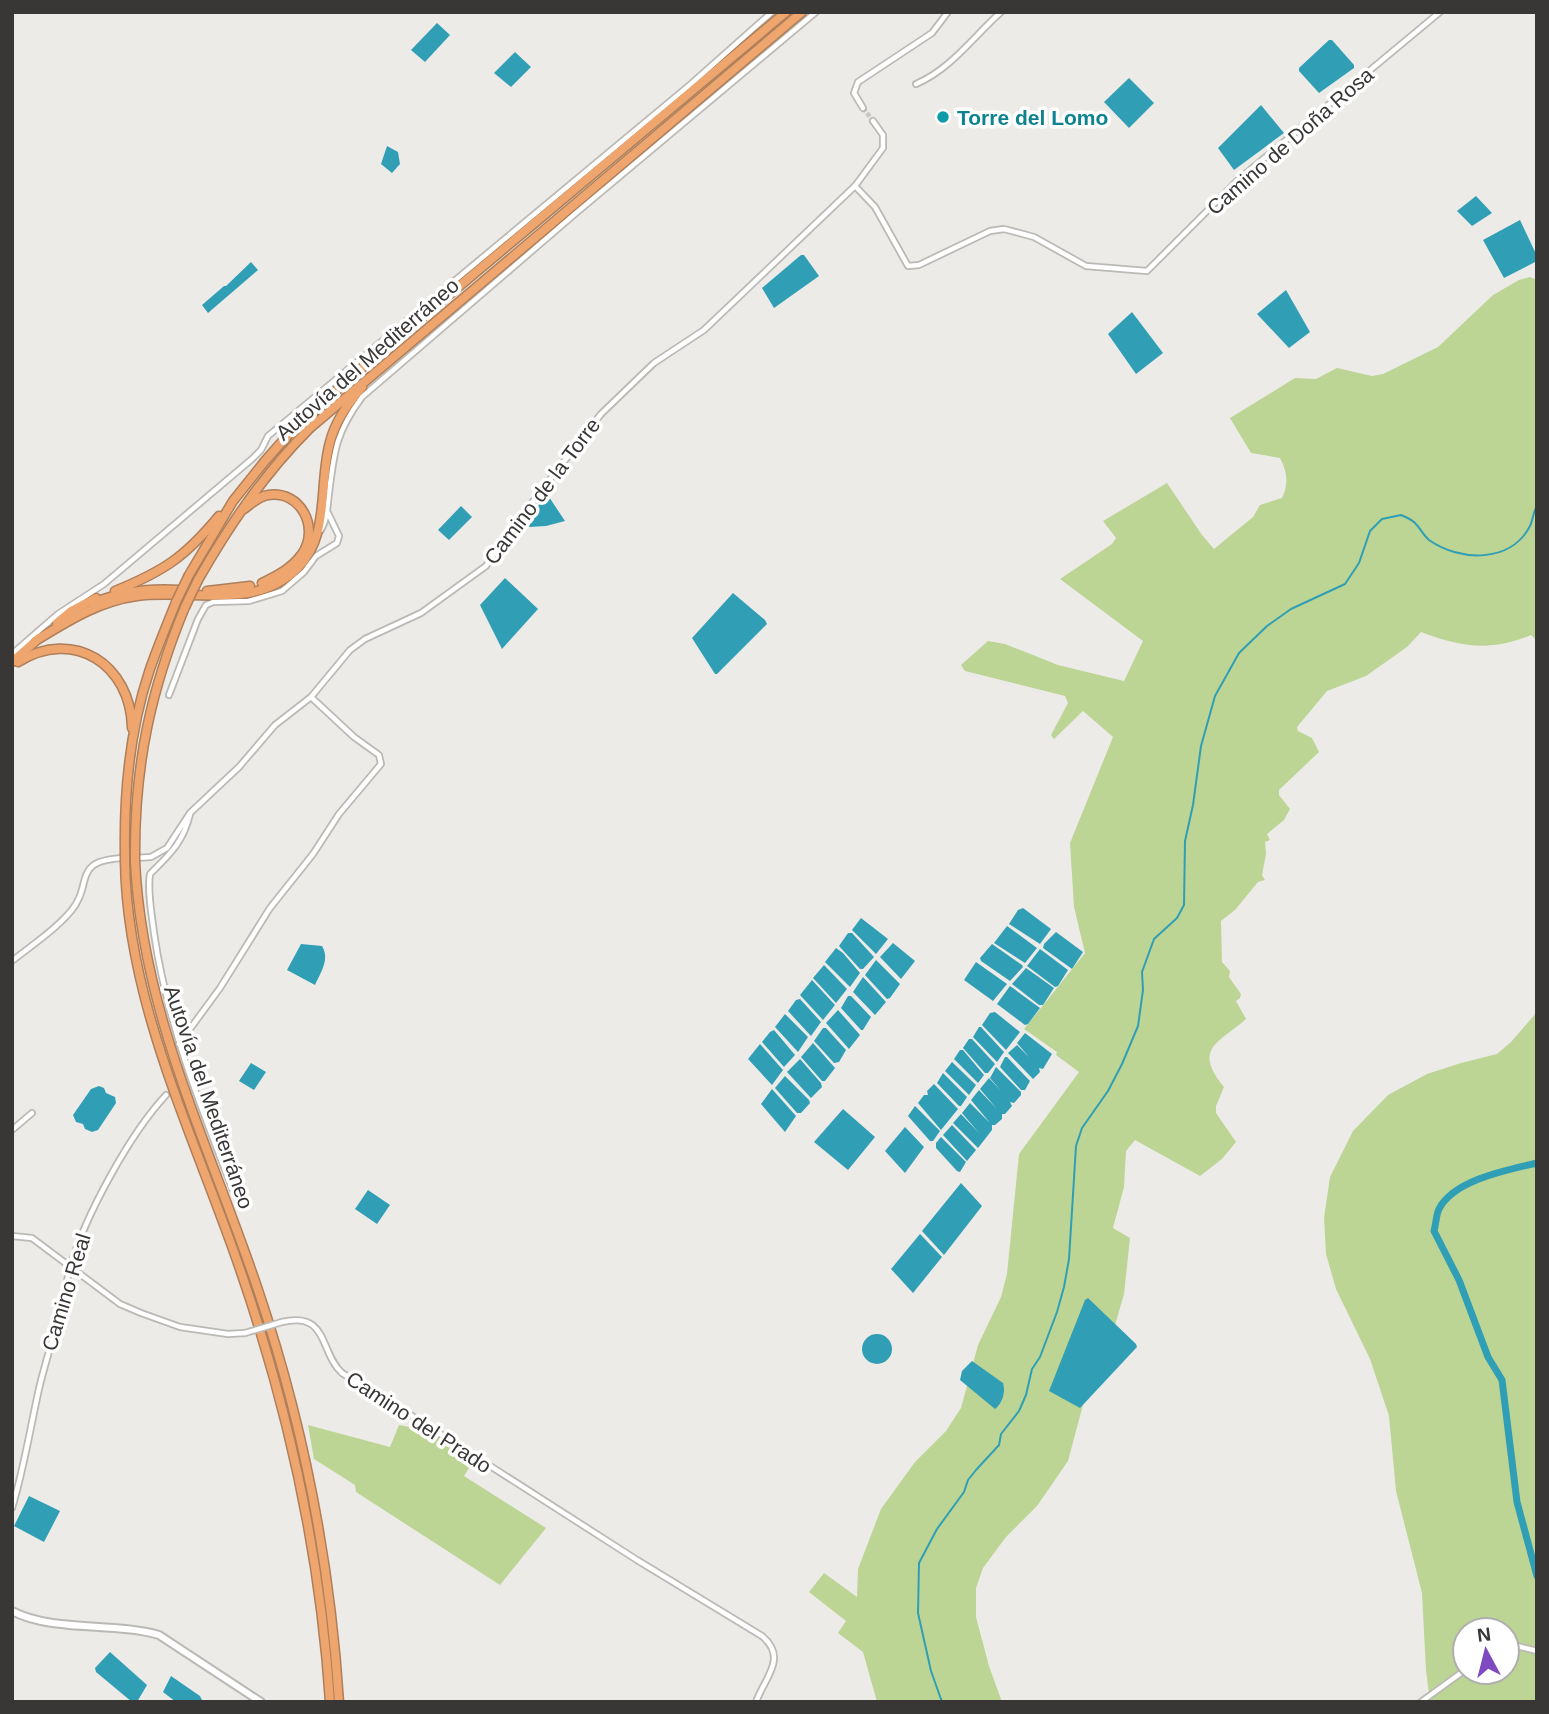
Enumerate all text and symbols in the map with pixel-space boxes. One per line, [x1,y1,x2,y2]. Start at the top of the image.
street label: Camino de Doña Rosa [1202,62,1378,219]
place label: Torre del Lomo [957,106,1108,129]
marker: Torre del Lomo [935,109,951,125]
street label: Autovía del Mediterráneo [271,273,463,445]
street label: Camino de la Torre [480,413,604,569]
street label: Autovía del Mediterráneo [160,982,258,1212]
street label: Camino Real [37,1231,95,1353]
street label: Camino del Prado [342,1367,496,1477]
north arrow [1451,1616,1521,1686]
text: N [1476,1623,1492,1646]

